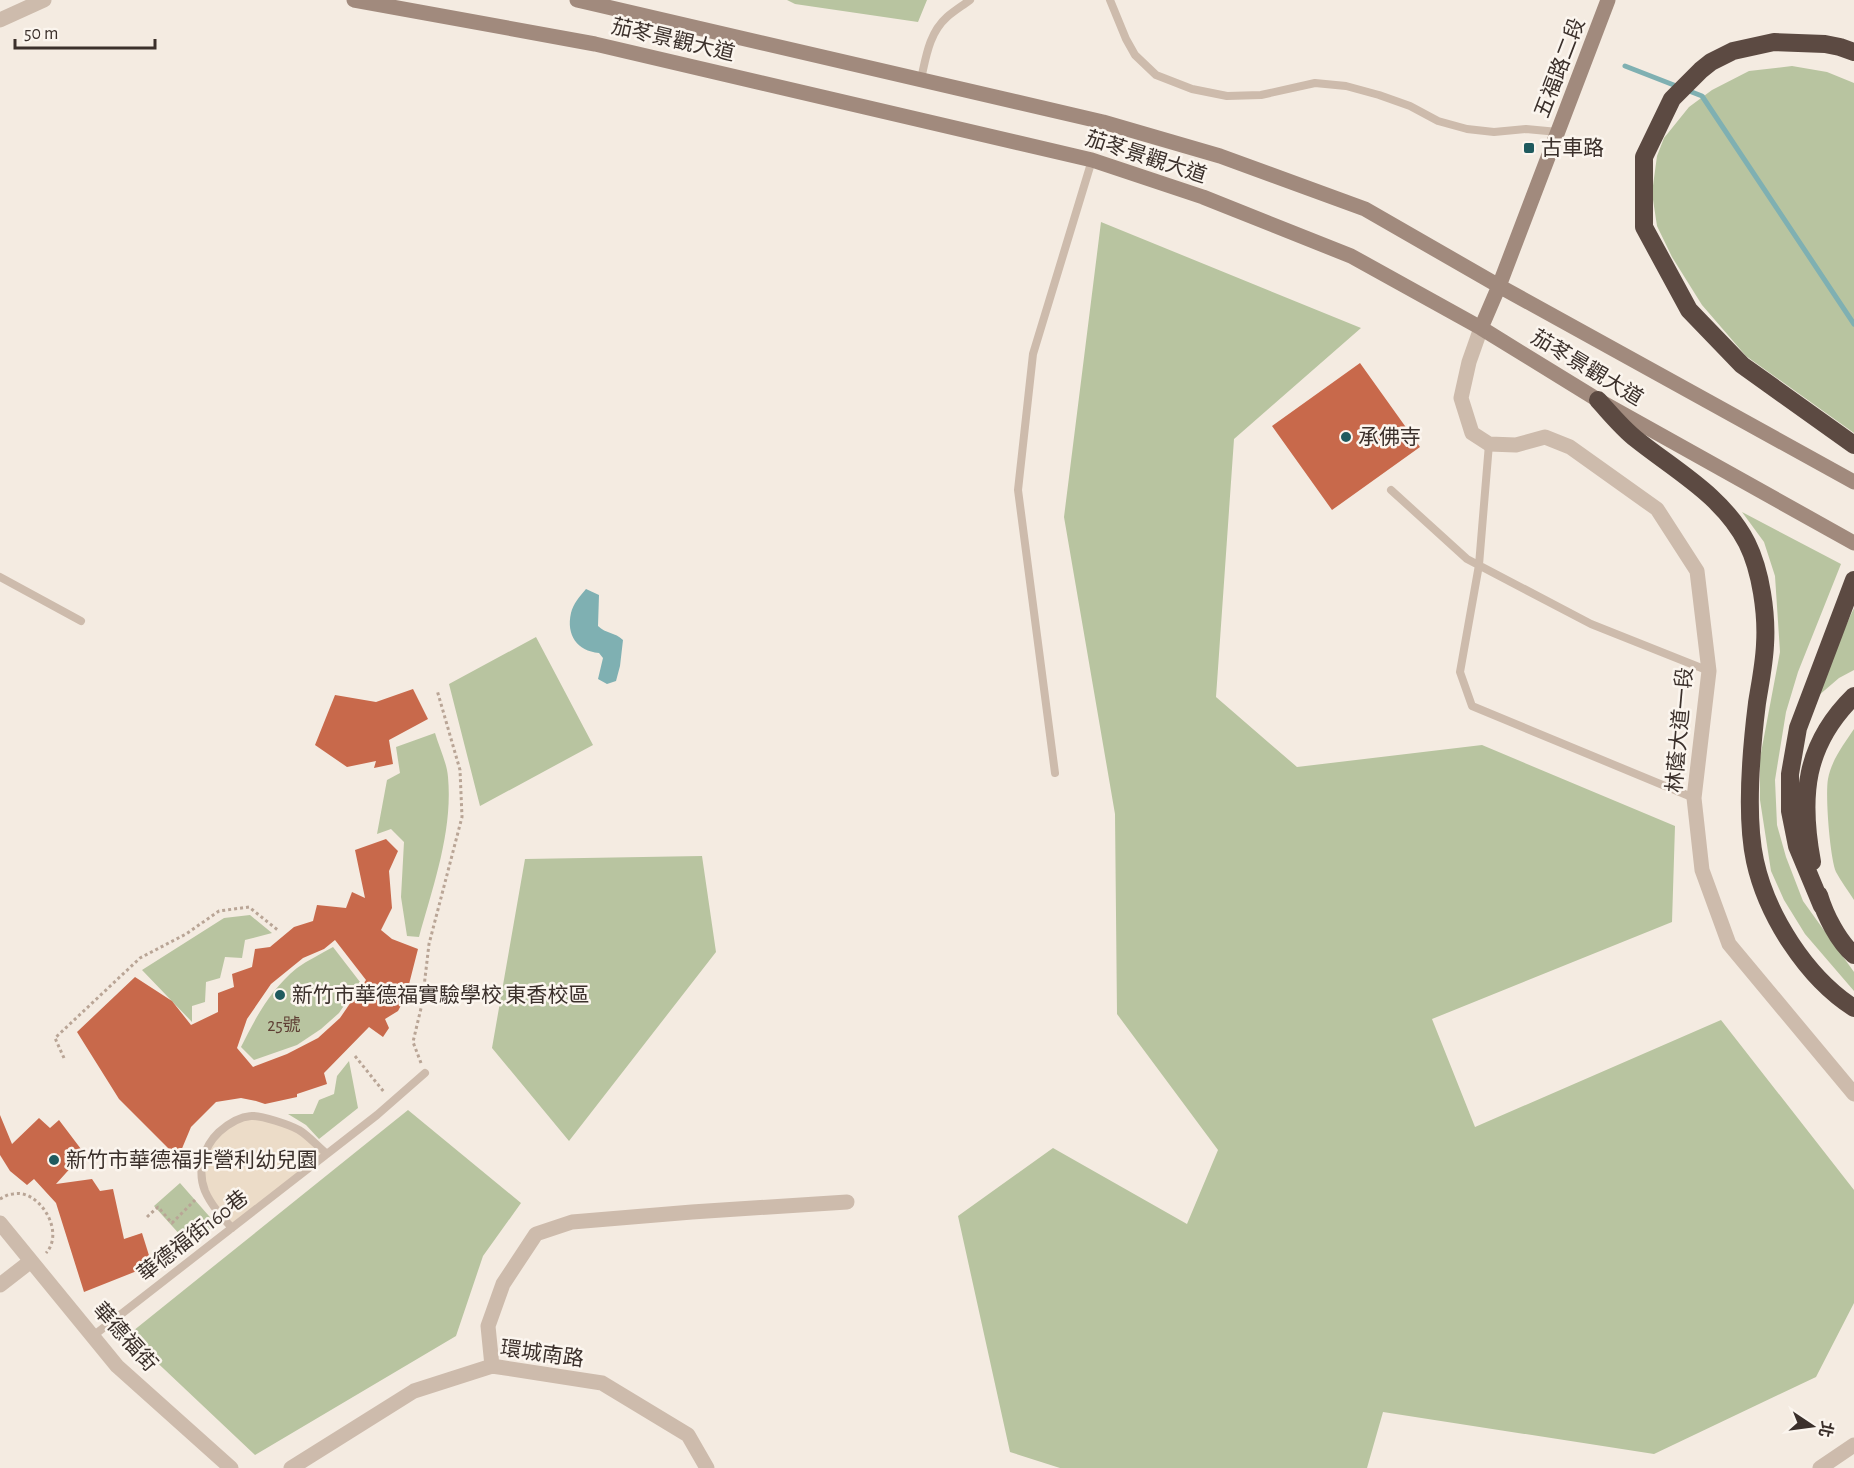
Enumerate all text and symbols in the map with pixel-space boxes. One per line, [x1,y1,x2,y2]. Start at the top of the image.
scale bar [15,12,154,50]
street label: 茄苳景觀大道 [609,15,737,64]
street label: 五福路二段 [1530,15,1589,121]
text: 50 m [24,25,58,43]
street label: 茄苳景觀大道 [1083,127,1209,186]
place label: 古車路 [1541,137,1604,159]
marker: 古車路 [1522,141,1536,155]
street label: 茄苳景觀大道 [1528,326,1647,409]
place label: 承佛寺 [1358,426,1421,448]
marker: 承佛寺 [1339,430,1353,444]
street label: 林蔭大道一段 [1663,666,1696,794]
place label: 新竹市華德福實驗學校 東香校區 [292,984,589,1006]
marker: 新竹市華德福實驗學校 東香校區 [273,988,287,1002]
house number: 25號 [267,1015,301,1035]
place label: 新竹市華德福非營利幼兒園 [66,1149,318,1171]
marker: 新竹市華德福非營利幼兒園 [47,1153,61,1167]
street label: 華德福街160巷 [133,1186,252,1285]
street label: 華德福街 [89,1298,162,1375]
street label: 環城南路 [499,1337,585,1370]
north arrow [1782,1396,1842,1456]
text: 北 [1816,1420,1836,1439]

